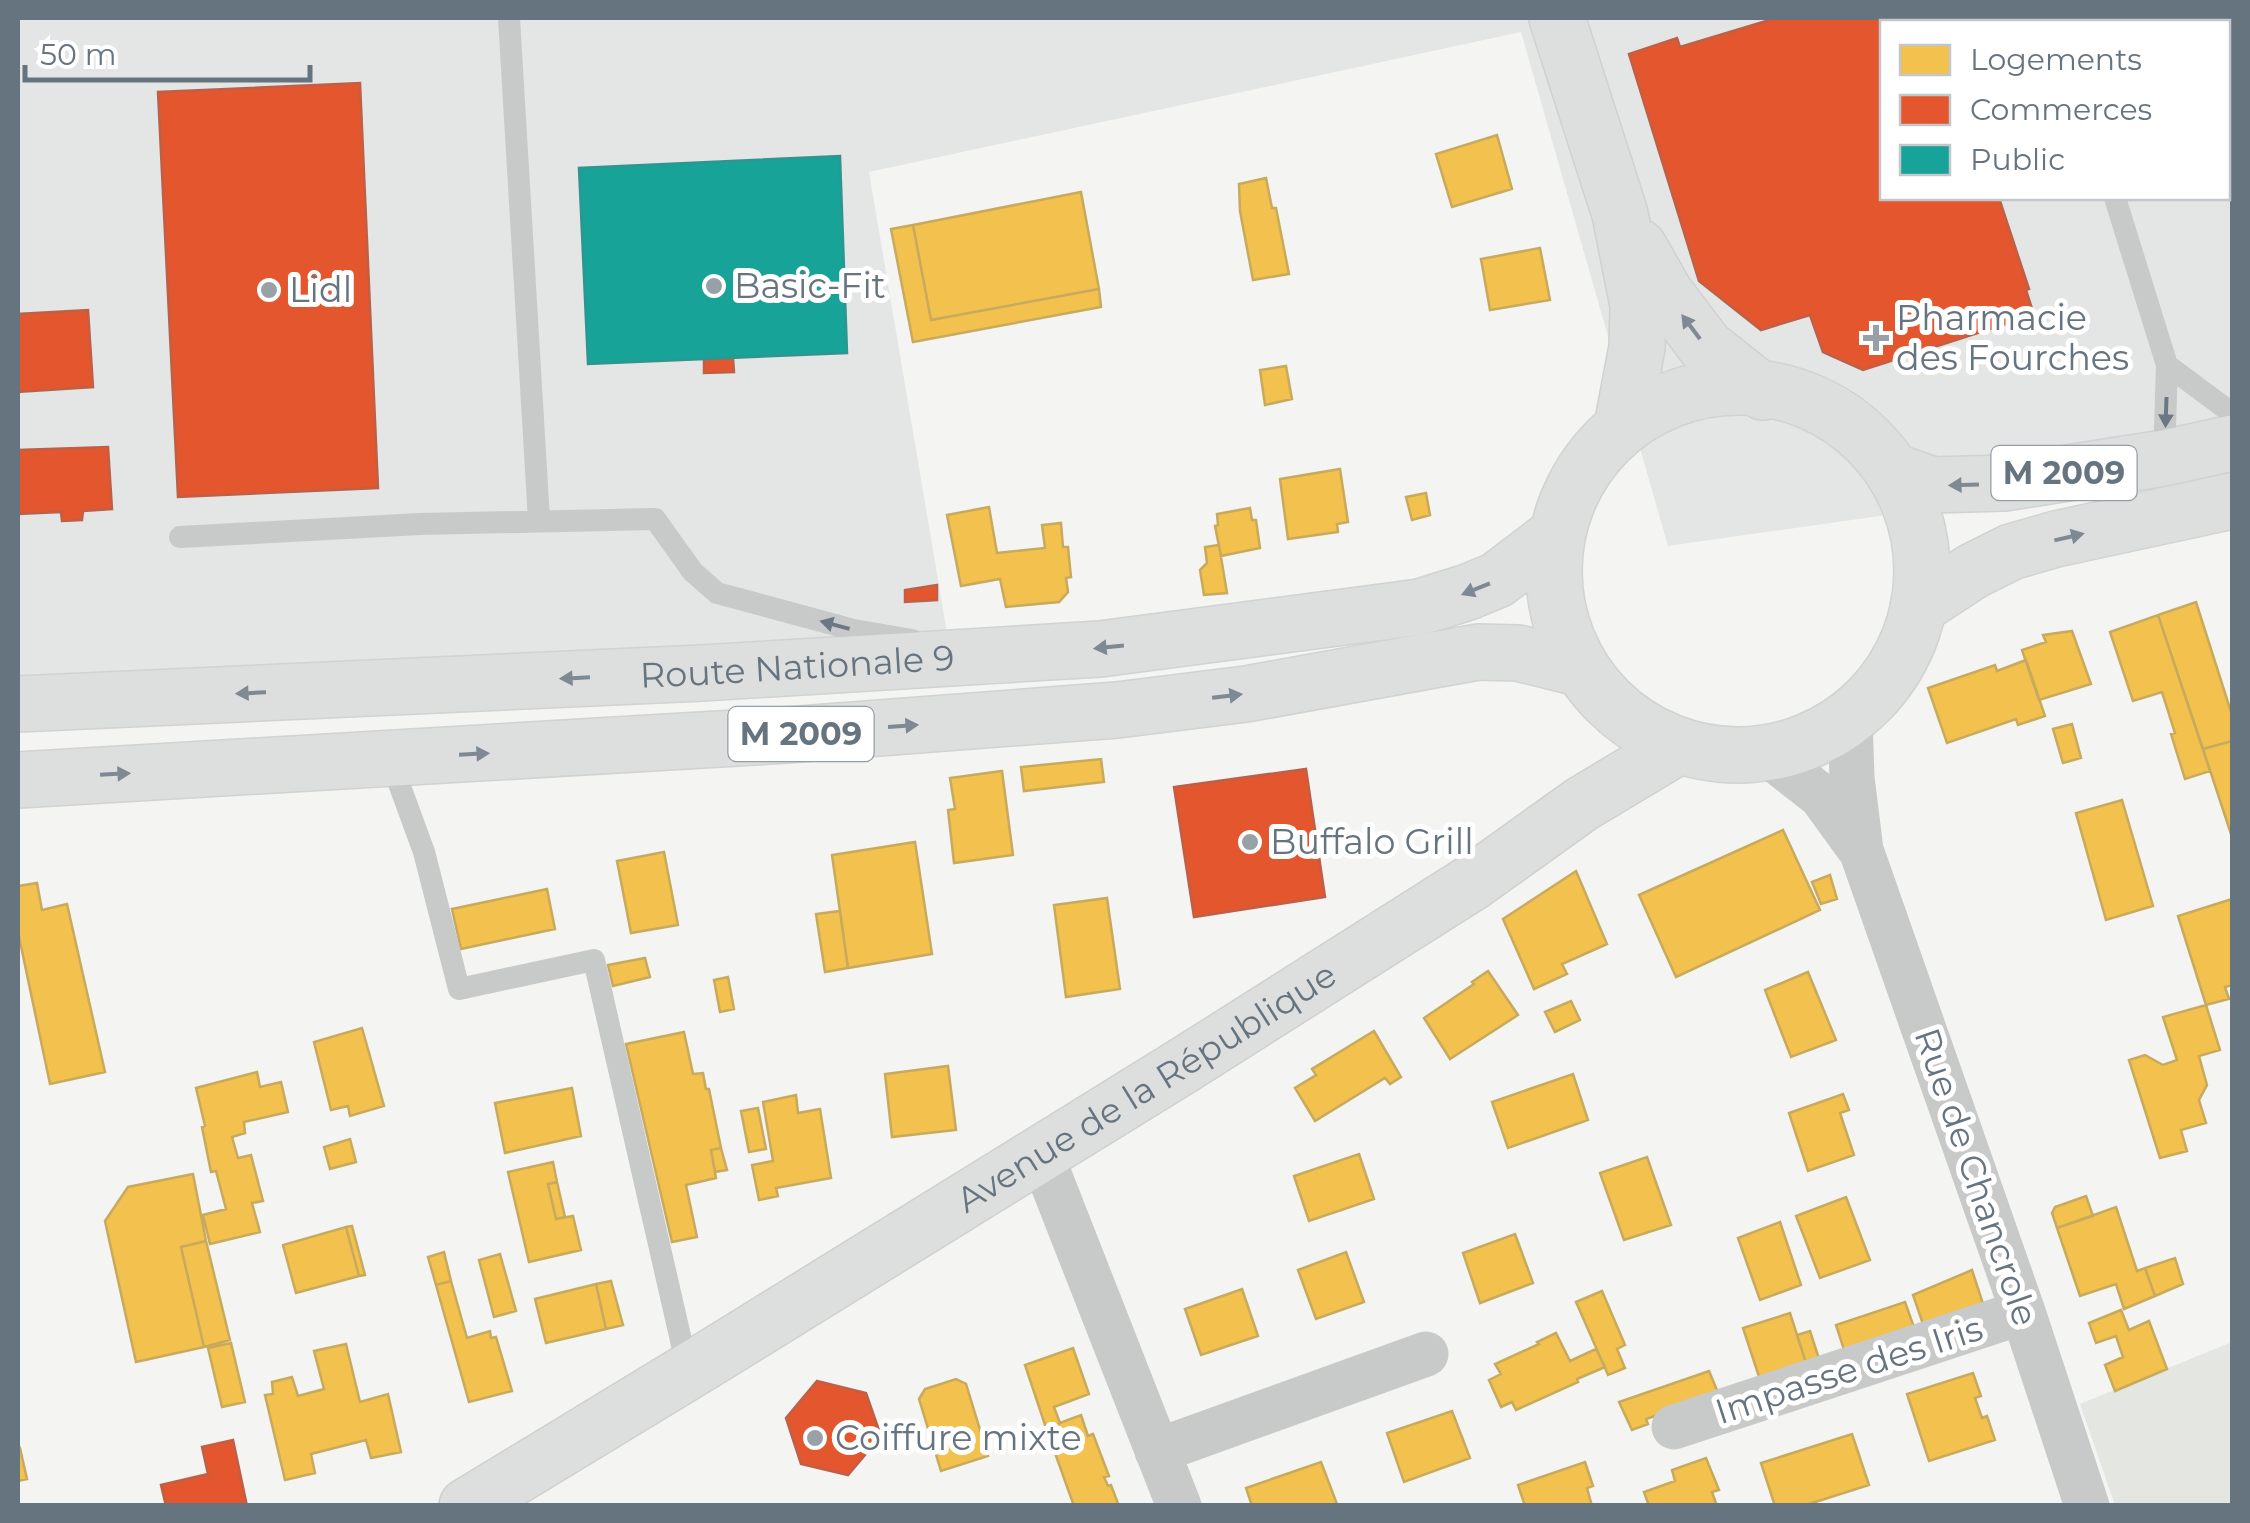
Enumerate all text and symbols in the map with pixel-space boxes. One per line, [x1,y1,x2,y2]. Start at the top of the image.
scale bar [25,20,310,82]
legend [1880,20,2230,200]
text: 50 m [40,36,117,73]
text: Logements [1970,41,2142,78]
text: Commerces [1970,91,2152,128]
text: Public [1970,141,2065,178]
place label: Basic-Fit [734,264,886,307]
place label: Lidl [289,268,352,311]
marker: Basic-Fit [703,275,725,297]
marker: Lidl [258,279,280,301]
place label: Pharmacie des Fourches [1896,296,2129,379]
one-way arrow [1682,314,1702,340]
marker: Pharmacie des Fourches [1865,327,1887,349]
one-way arrow [2157,396,2173,428]
road number: M 2009 [1992,446,2136,500]
one-way arrow [1947,477,1979,493]
one-way arrow [2053,528,2084,544]
one-way arrow [1460,581,1490,597]
one-way arrow [819,616,850,632]
street label: Route Nationale 9 [639,636,955,697]
one-way arrow [1093,639,1125,655]
one-way arrow [559,670,591,686]
one-way arrow [234,685,266,701]
one-way arrow [1212,688,1243,704]
road number: M 2009 [728,707,874,761]
one-way arrow [888,718,920,734]
one-way arrow [459,746,491,762]
one-way arrow [99,766,131,782]
place label: Buffalo Grill [1270,820,1474,863]
marker: Buffalo Grill [1239,831,1261,853]
street label: Avenue de la République [948,952,1344,1221]
street label: Rue de Chancrole [1905,1022,2048,1331]
street label: Impasse des Iris [1710,1306,1988,1433]
place label: Coiffure mixte [835,1416,1082,1459]
marker: Coiffure mixte [804,1427,826,1449]

